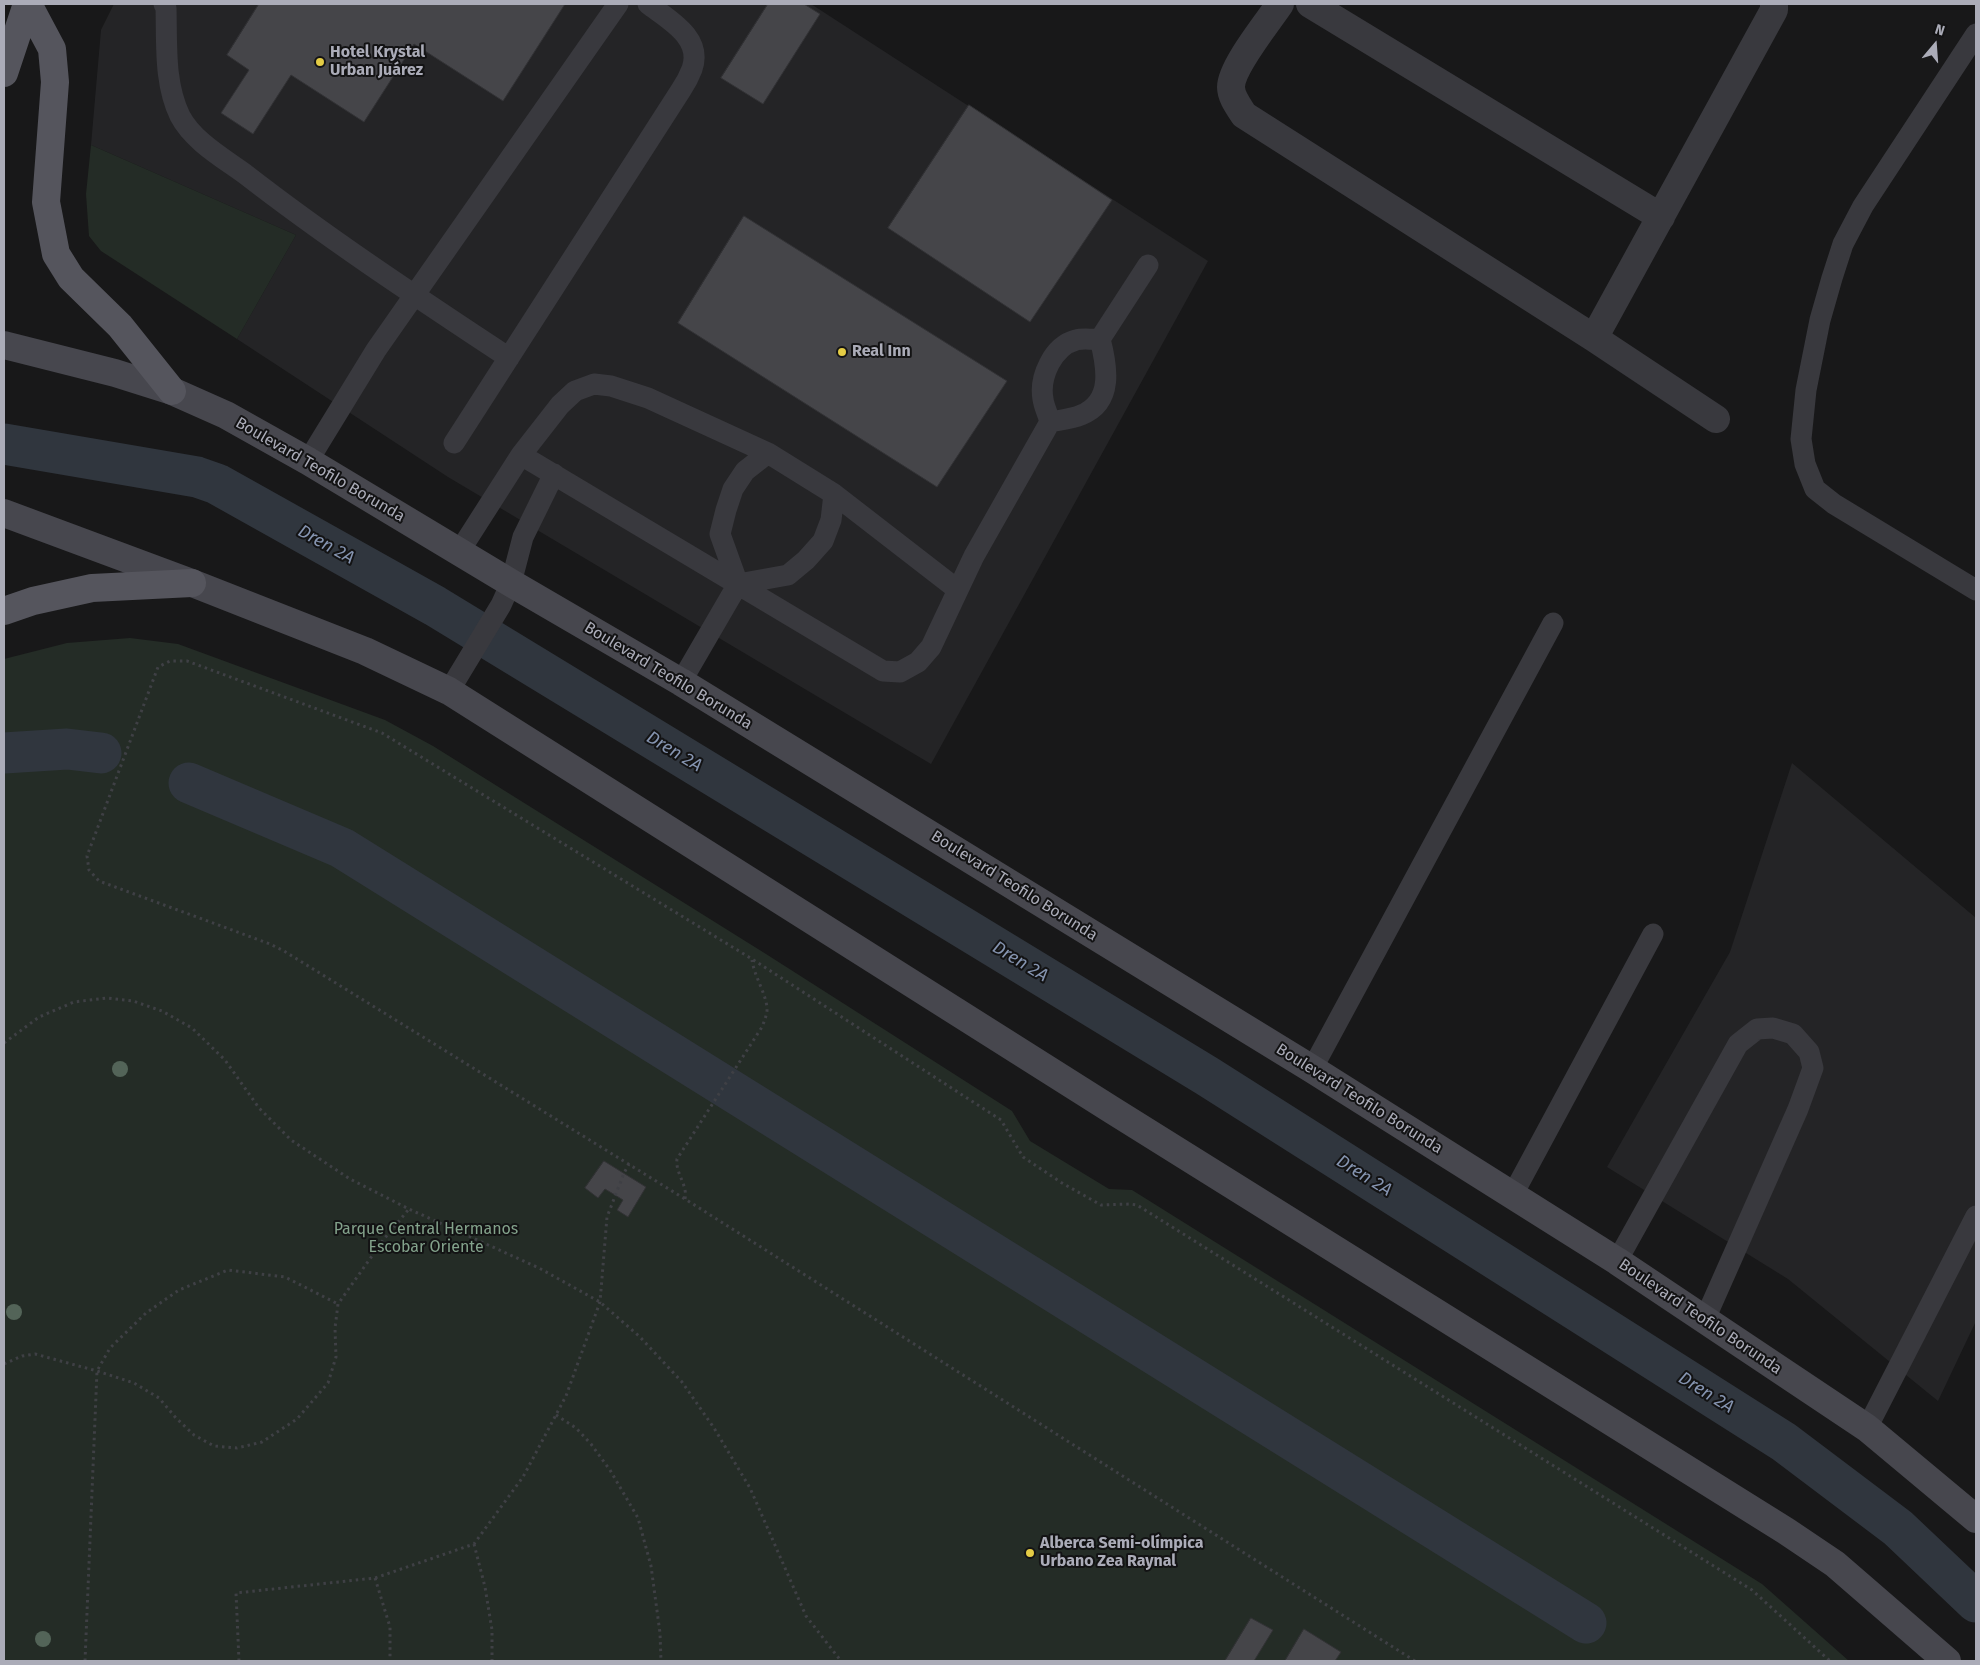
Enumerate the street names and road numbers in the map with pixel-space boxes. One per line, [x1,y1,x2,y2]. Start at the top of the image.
street label: Boulevard Teofilo Borunda [232,414,408,526]
street label: Boulevard Teofilo Borunda [581,618,755,734]
street label: Boulevard Teofilo Borunda [927,827,1101,945]
street label: Boulevard Teofilo Borunda [1272,1040,1446,1158]
street label: Boulevard Teofilo Borunda [1615,1255,1785,1379]

